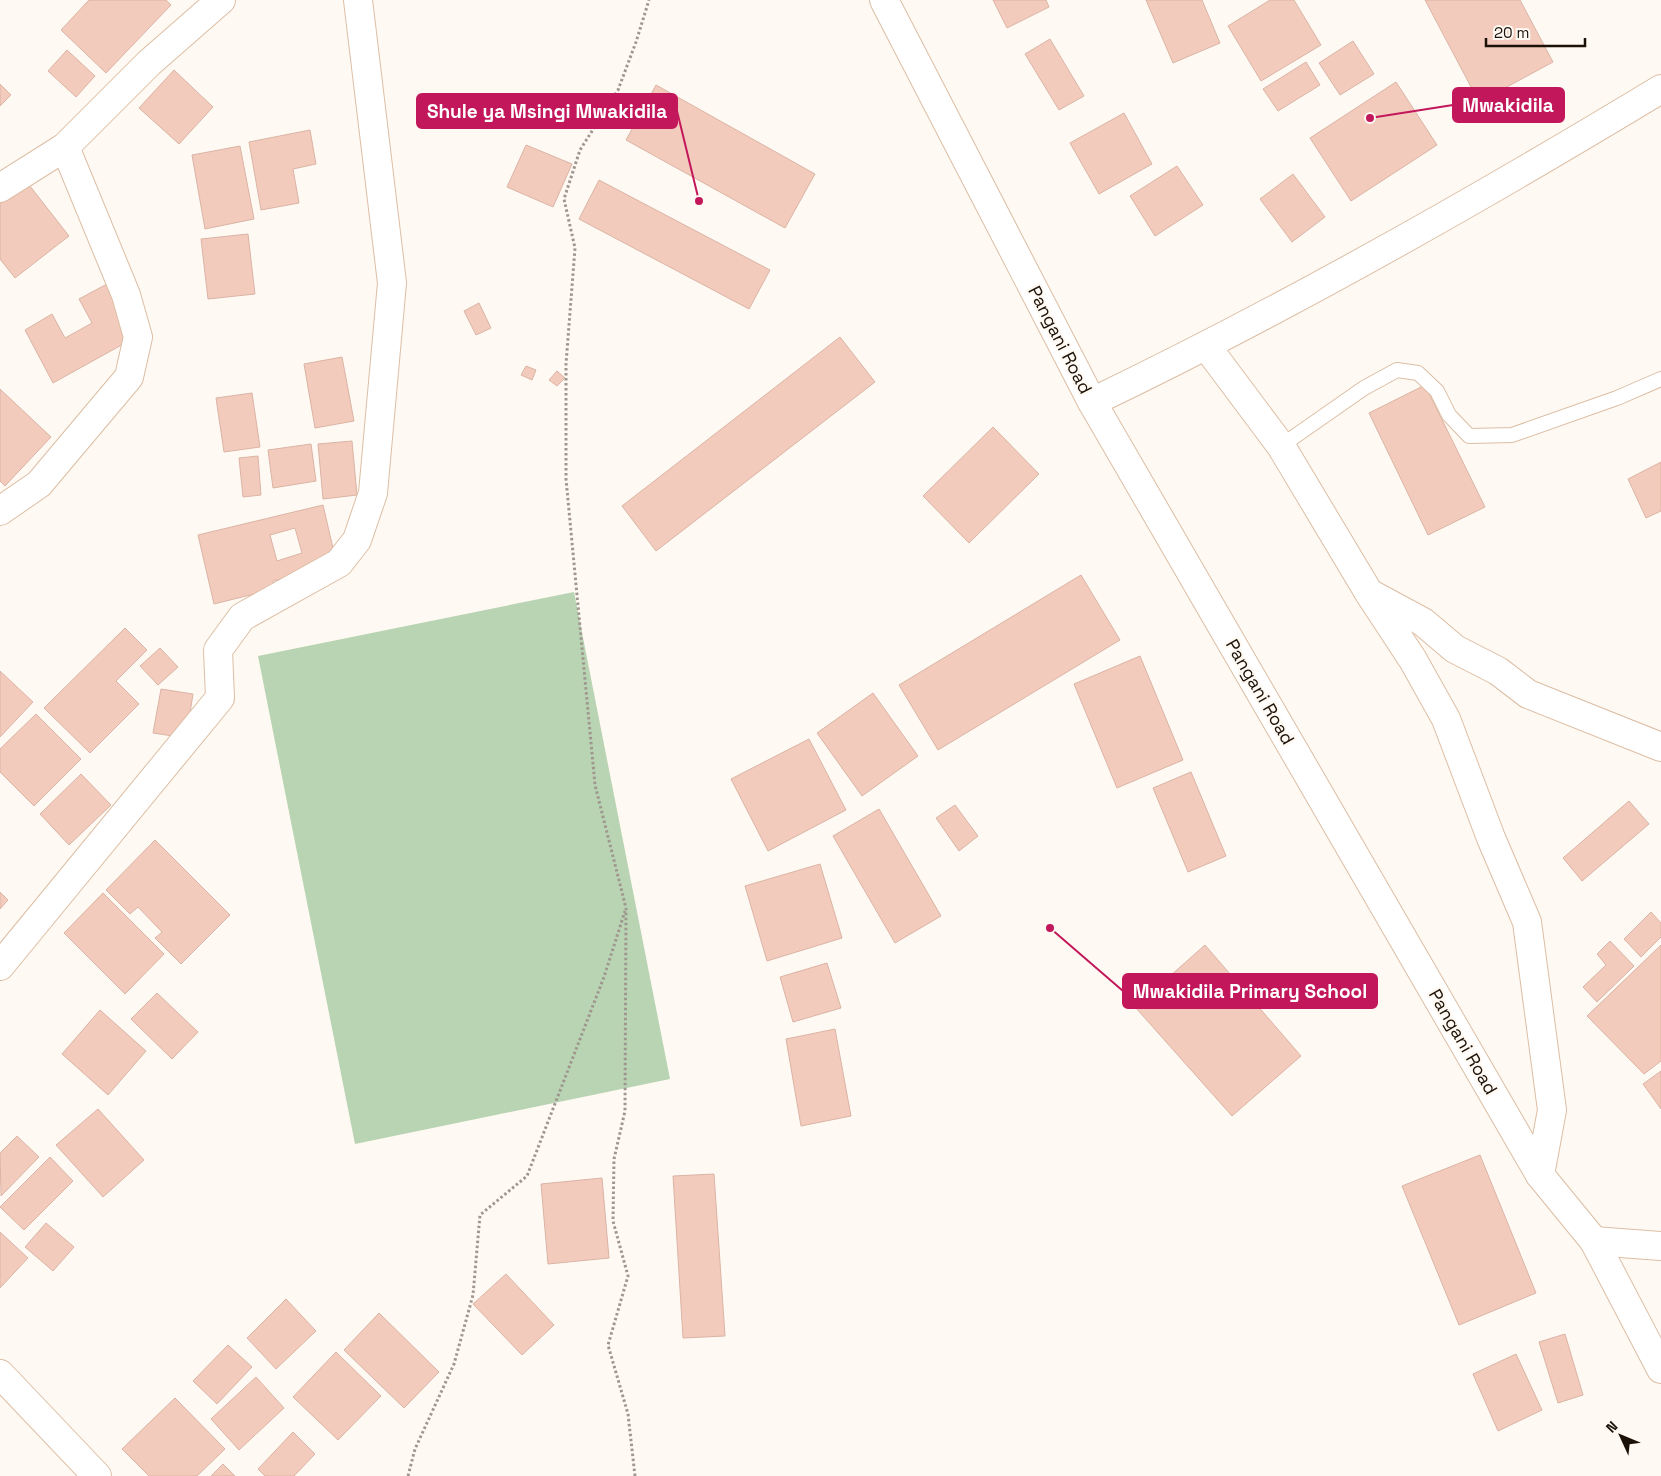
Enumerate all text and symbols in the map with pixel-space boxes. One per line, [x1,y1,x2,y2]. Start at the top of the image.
scale bar [1486,15,1585,47]
text: 20 m [1494,23,1529,42]
callout: Mwakidila [1453,88,1564,122]
text: Mwakidila [1462,93,1554,118]
callout: Shule ya Msingi Mwakidila [417,94,677,128]
text: Shule ya Msingi Mwakidila [427,99,667,124]
street label: Pangani Road [1023,282,1098,398]
street label: Pangani Road [1221,635,1300,749]
callout: Mwakidila Primary School [1123,974,1377,1008]
text: Mwakidila Primary School [1133,979,1367,1004]
street label: Pangani Road [1424,985,1503,1099]
north arrow [1596,1411,1646,1461]
text: N [1602,1417,1621,1437]

